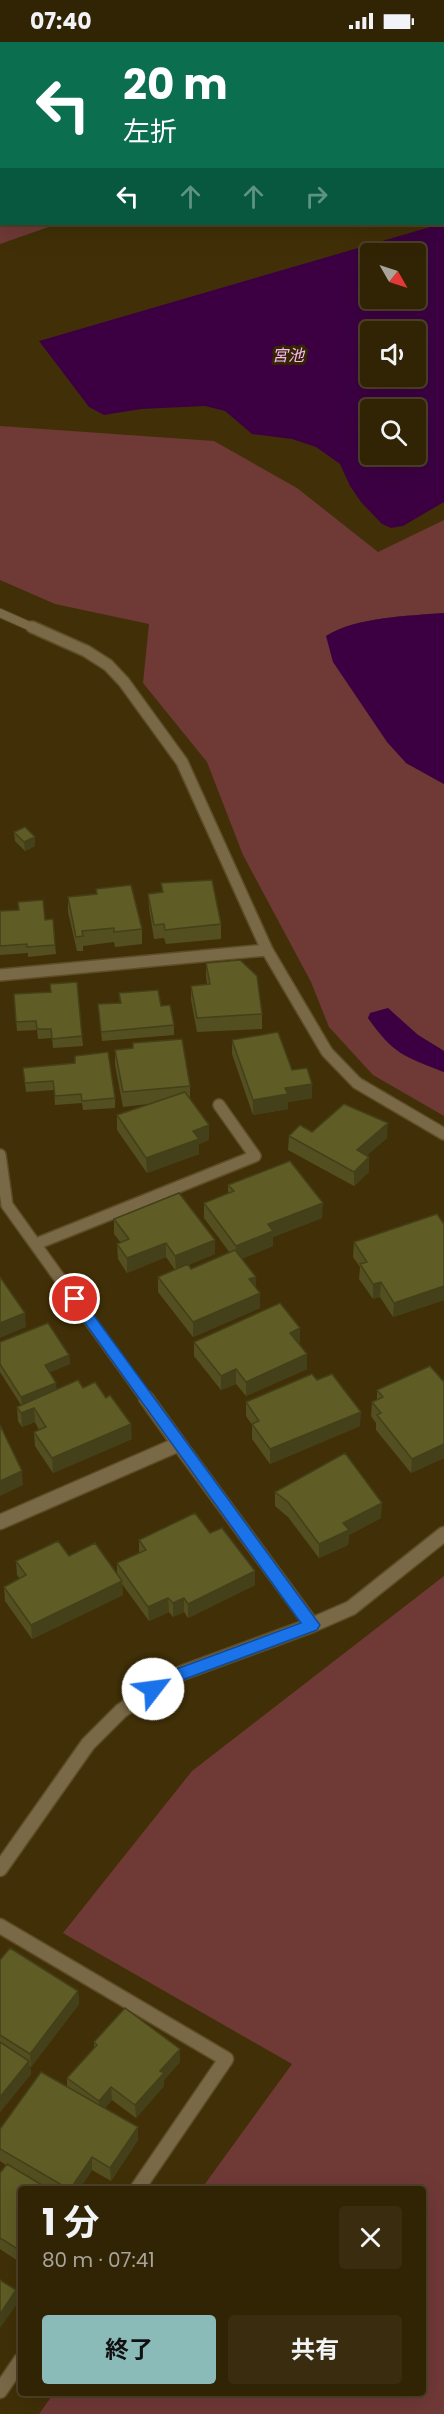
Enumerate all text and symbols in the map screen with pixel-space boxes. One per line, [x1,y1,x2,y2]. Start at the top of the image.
text: 07:40 [30,6,92,37]
text: 20 m [123,55,228,114]
icon: left [24,66,102,144]
text: 左折 [123,113,177,150]
icon: left [111,180,144,213]
icon: ahead [174,180,207,213]
icon: ahead [237,180,270,213]
icon: right [300,180,333,213]
north arrow [360,243,426,309]
map controls [360,243,426,465]
button: sound [360,321,426,387]
water label: 宮池 [272,344,306,367]
button: search [360,399,426,465]
pin [49,1273,100,1324]
icon: arrive [58,1282,91,1315]
position arrow [121,1657,185,1721]
text: 1 分 [42,2197,99,2248]
button: close [339,2206,402,2269]
text: 80 m · 07:41 [42,2246,155,2274]
button: 終了 [42,2315,216,2384]
button: 共有 [228,2315,402,2384]

